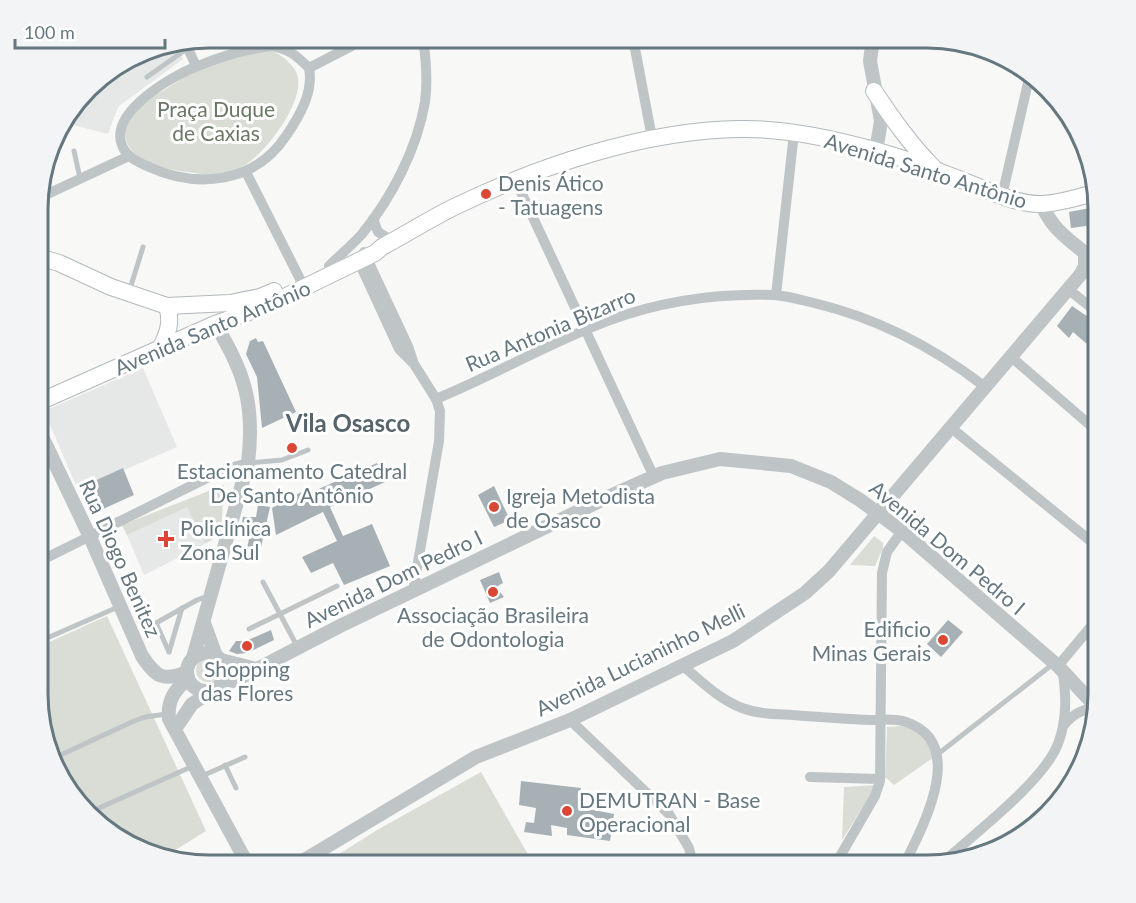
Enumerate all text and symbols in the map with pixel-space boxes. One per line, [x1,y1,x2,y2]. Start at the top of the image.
scale bar [15,12,165,50]
text: 100 m [24,21,75,43]
park label: Praça Duque de Caxias [157,96,275,145]
street label: Avenida Santo Antônio [822,127,1030,213]
place label: Denis Ático - Tatuagens [498,170,604,219]
marker: Denis Ático - Tatuagens [479,187,493,201]
street label: Avenida Santo Antônio [110,274,314,380]
street label: Rua Antonia Bizarro [461,282,639,376]
district label: Vila Osasco [285,408,410,437]
marker: Estacionamento Catedral De Santo Antônio [285,441,299,455]
place label: Estacionamento Catedral De Santo Antônio [177,458,407,507]
street label: Rua Diogo Benitez [75,475,167,641]
street label: Avenida Dom Pedro I [865,475,1031,619]
place label: Igreja Metodista de Osasco [506,483,655,532]
marker: Igreja Metodista de Osasco [487,500,501,514]
place label: Policlínica Zona Sul [180,515,271,564]
street label: Avenida Dom Pedro I [300,524,486,632]
marker: Policlínica Zona Sul [157,530,175,548]
marker: Associação Brasileira de Odontologia [486,585,500,599]
street label: Avenida Lucianinho Melli [531,597,749,721]
place label: Associação Brasileira de Odontologia [397,602,589,651]
place label: Edificio Minas Gerais [812,616,931,665]
marker: Edificio Minas Gerais [936,633,950,647]
marker: Shopping das Flores [240,639,254,653]
place label: Shopping das Flores [201,656,293,705]
place label: DEMUTRAN - Base Operacional [579,787,760,836]
marker: DEMUTRAN - Base Operacional [560,804,574,818]

